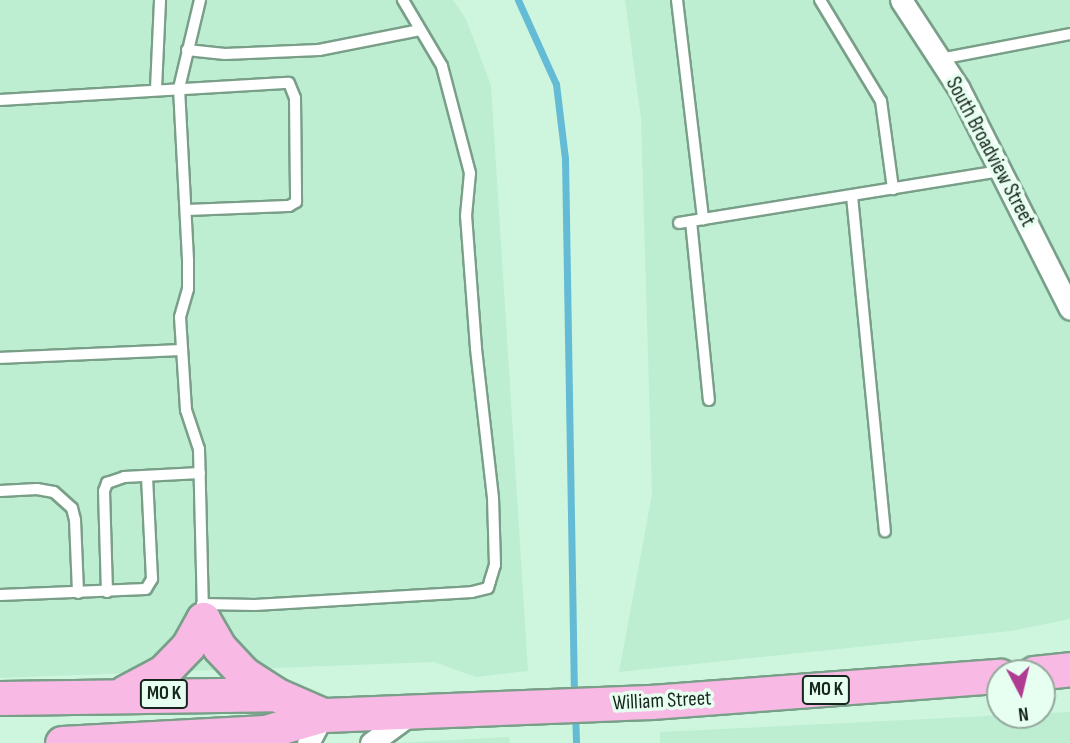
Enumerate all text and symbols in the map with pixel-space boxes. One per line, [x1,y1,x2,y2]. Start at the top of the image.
street label: South Broadview Street [940,73,1040,231]
north arrow [986,659,1056,729]
road number: MO K [802,674,850,706]
road number: MO K [140,678,188,709]
street label: William Street [612,686,712,716]
text: N [1017,701,1030,725]

